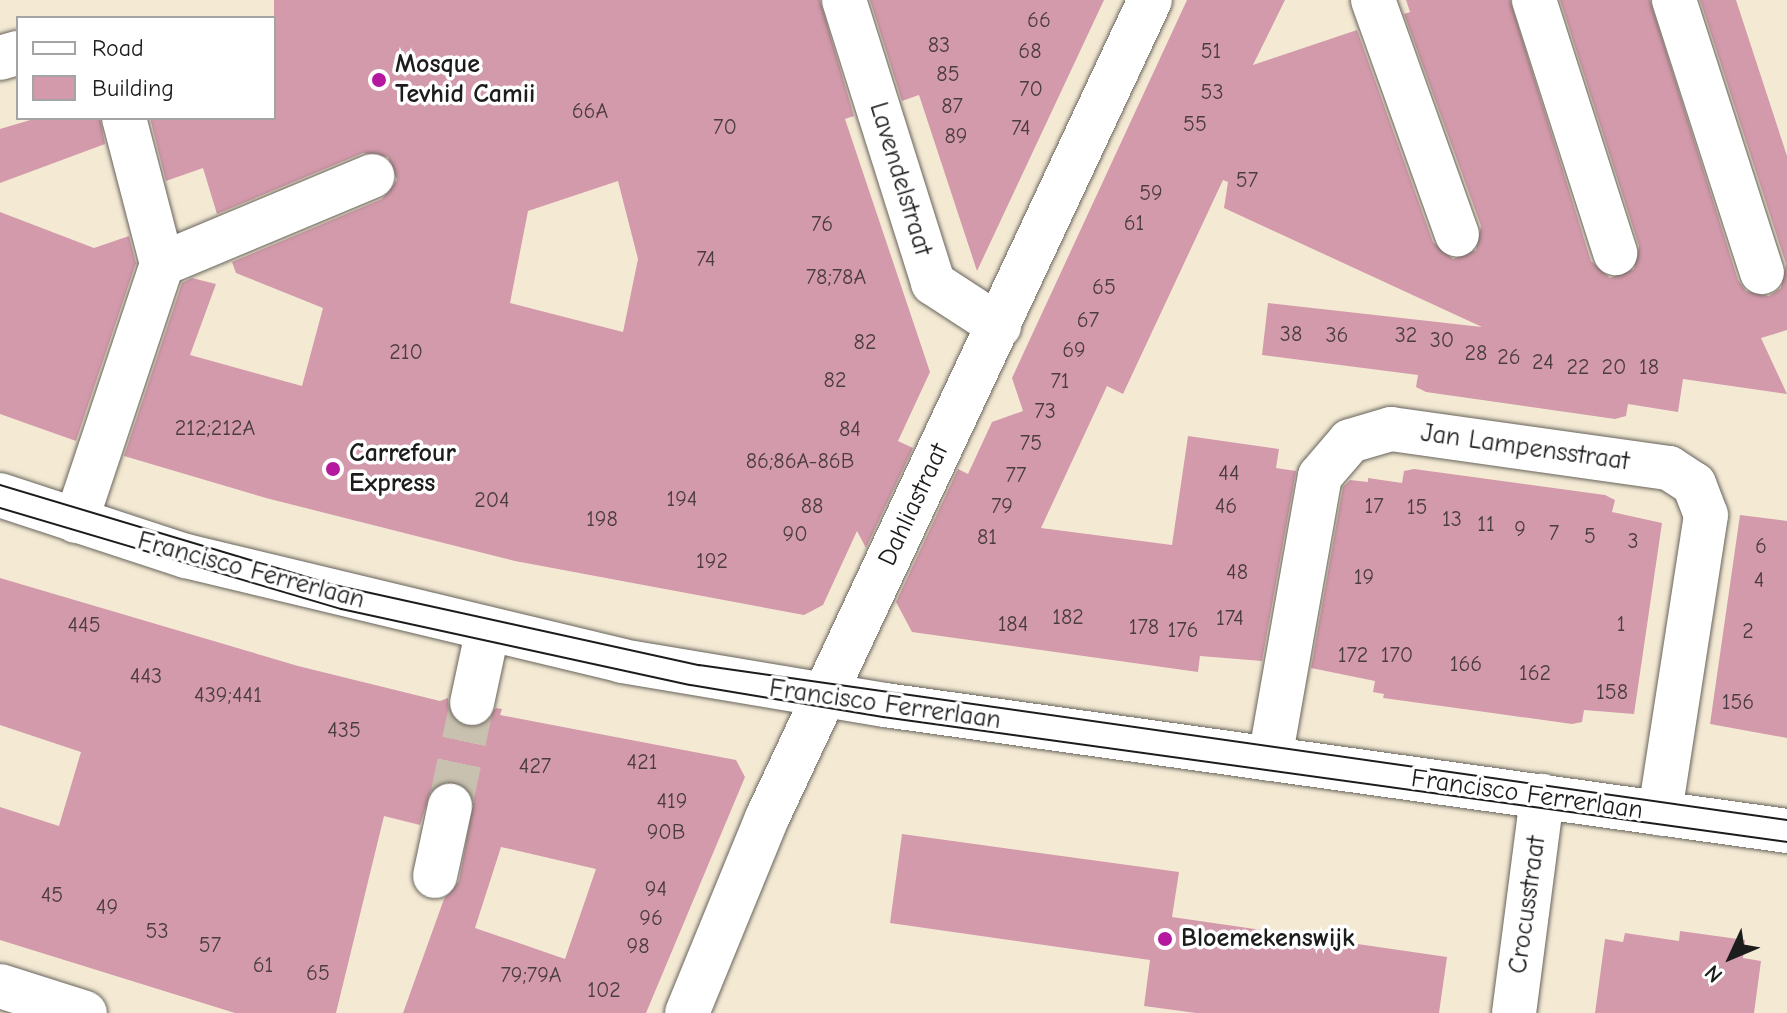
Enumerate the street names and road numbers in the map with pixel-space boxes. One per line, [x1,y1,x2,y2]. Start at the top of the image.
street label: Lavendelstraat [862,99,938,259]
street label: Jan Lampensstraat [1419,418,1631,478]
street label: Dahliastraat [872,439,956,571]
street label: Francisco Ferrerlaan [134,526,368,616]
street label: Francisco Ferrerlaan [767,673,1003,737]
street label: Francisco Ferrerlaan [1409,763,1645,827]
street label: Crocusstraat [1503,834,1553,976]

